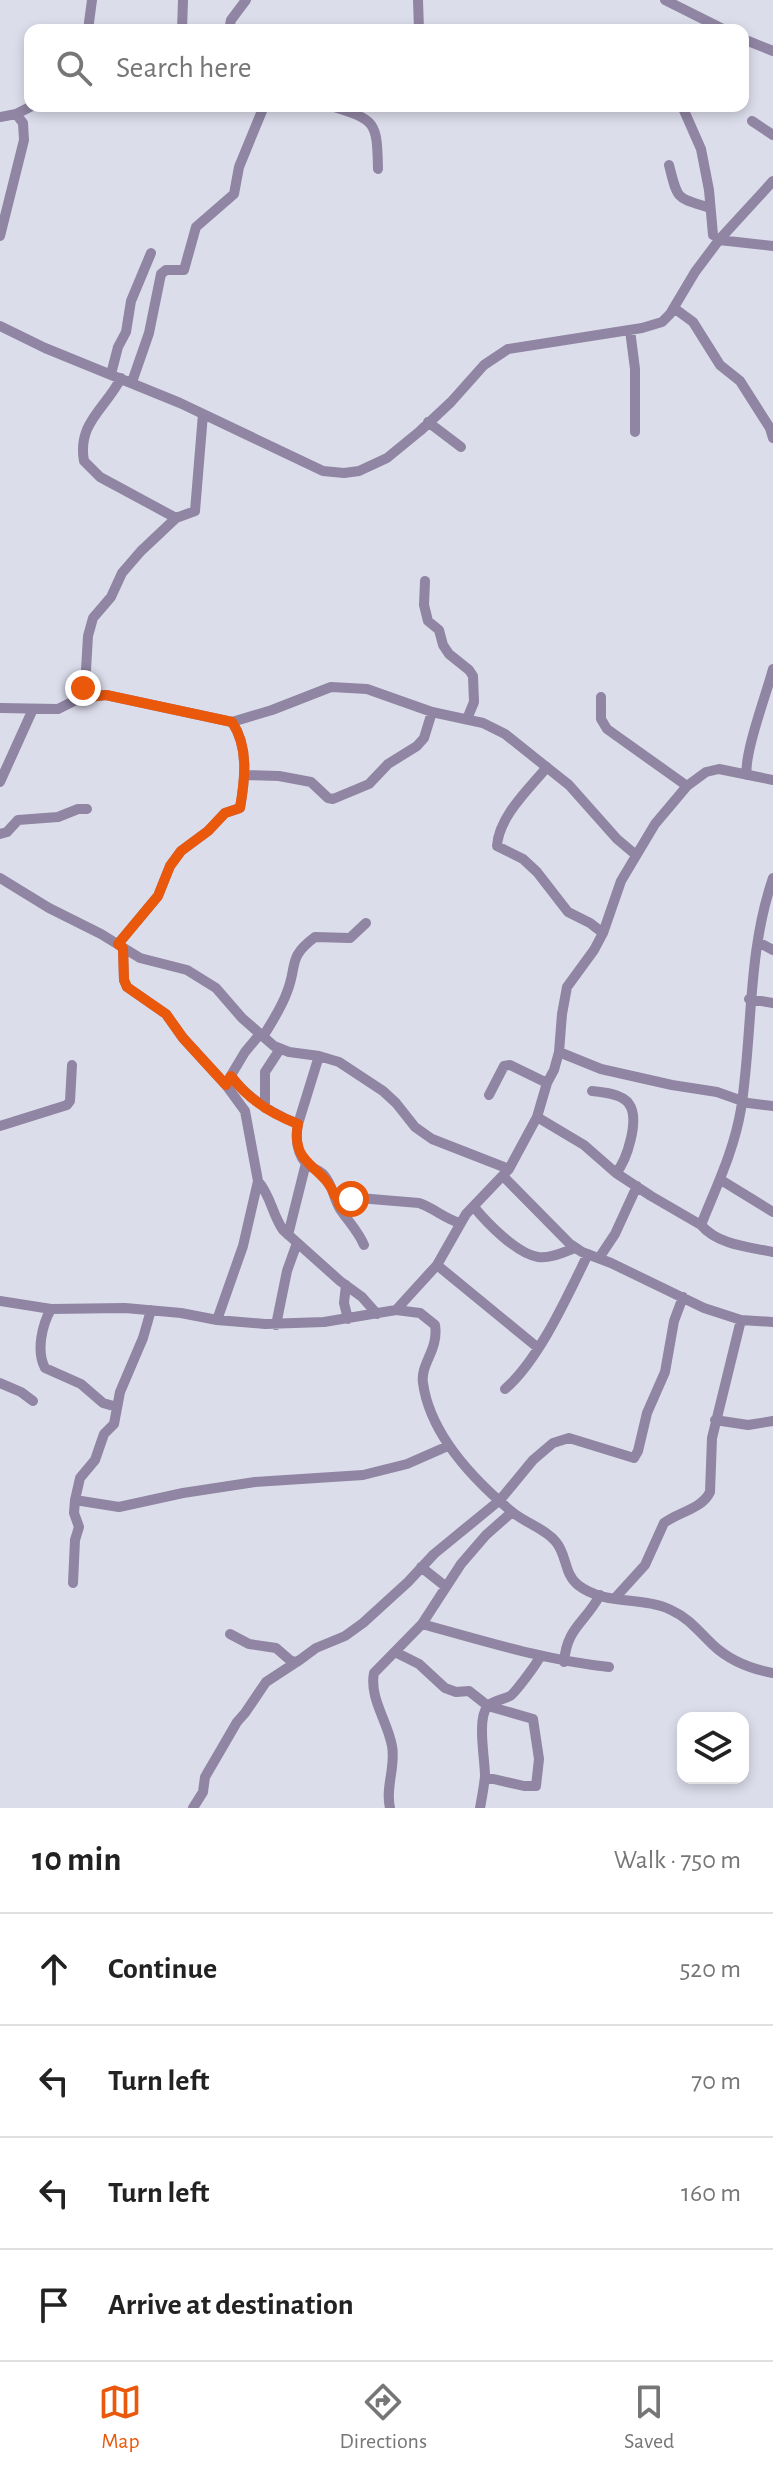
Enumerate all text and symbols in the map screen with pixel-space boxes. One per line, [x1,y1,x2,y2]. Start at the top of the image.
search box [24,24,749,112]
icon: search [52,46,96,90]
text: Search here [116,53,252,83]
route end [65,670,101,706]
route start [333,1181,369,1217]
map controls [677,1712,749,1784]
button: layers [677,1712,749,1784]
text: 10 min [32,1843,121,1877]
text: Walk · 750 m [614,1847,741,1873]
icon: ahead [32,1947,76,1991]
text: Continue [108,1954,217,1984]
text: 520 m [679,1956,741,1982]
icon: left [32,2059,76,2103]
text: Turn left [108,2066,209,2096]
text: 70 m [691,2068,741,2094]
icon: left [32,2171,76,2215]
text: Turn left [108,2178,209,2208]
text: 160 m [681,2180,741,2206]
icon: arrive [32,2283,76,2327]
text: Arrive at destination [108,2290,354,2320]
tab: Map [98,2380,142,2454]
tab: Directions [339,2380,427,2454]
tab: Saved [624,2380,674,2454]

